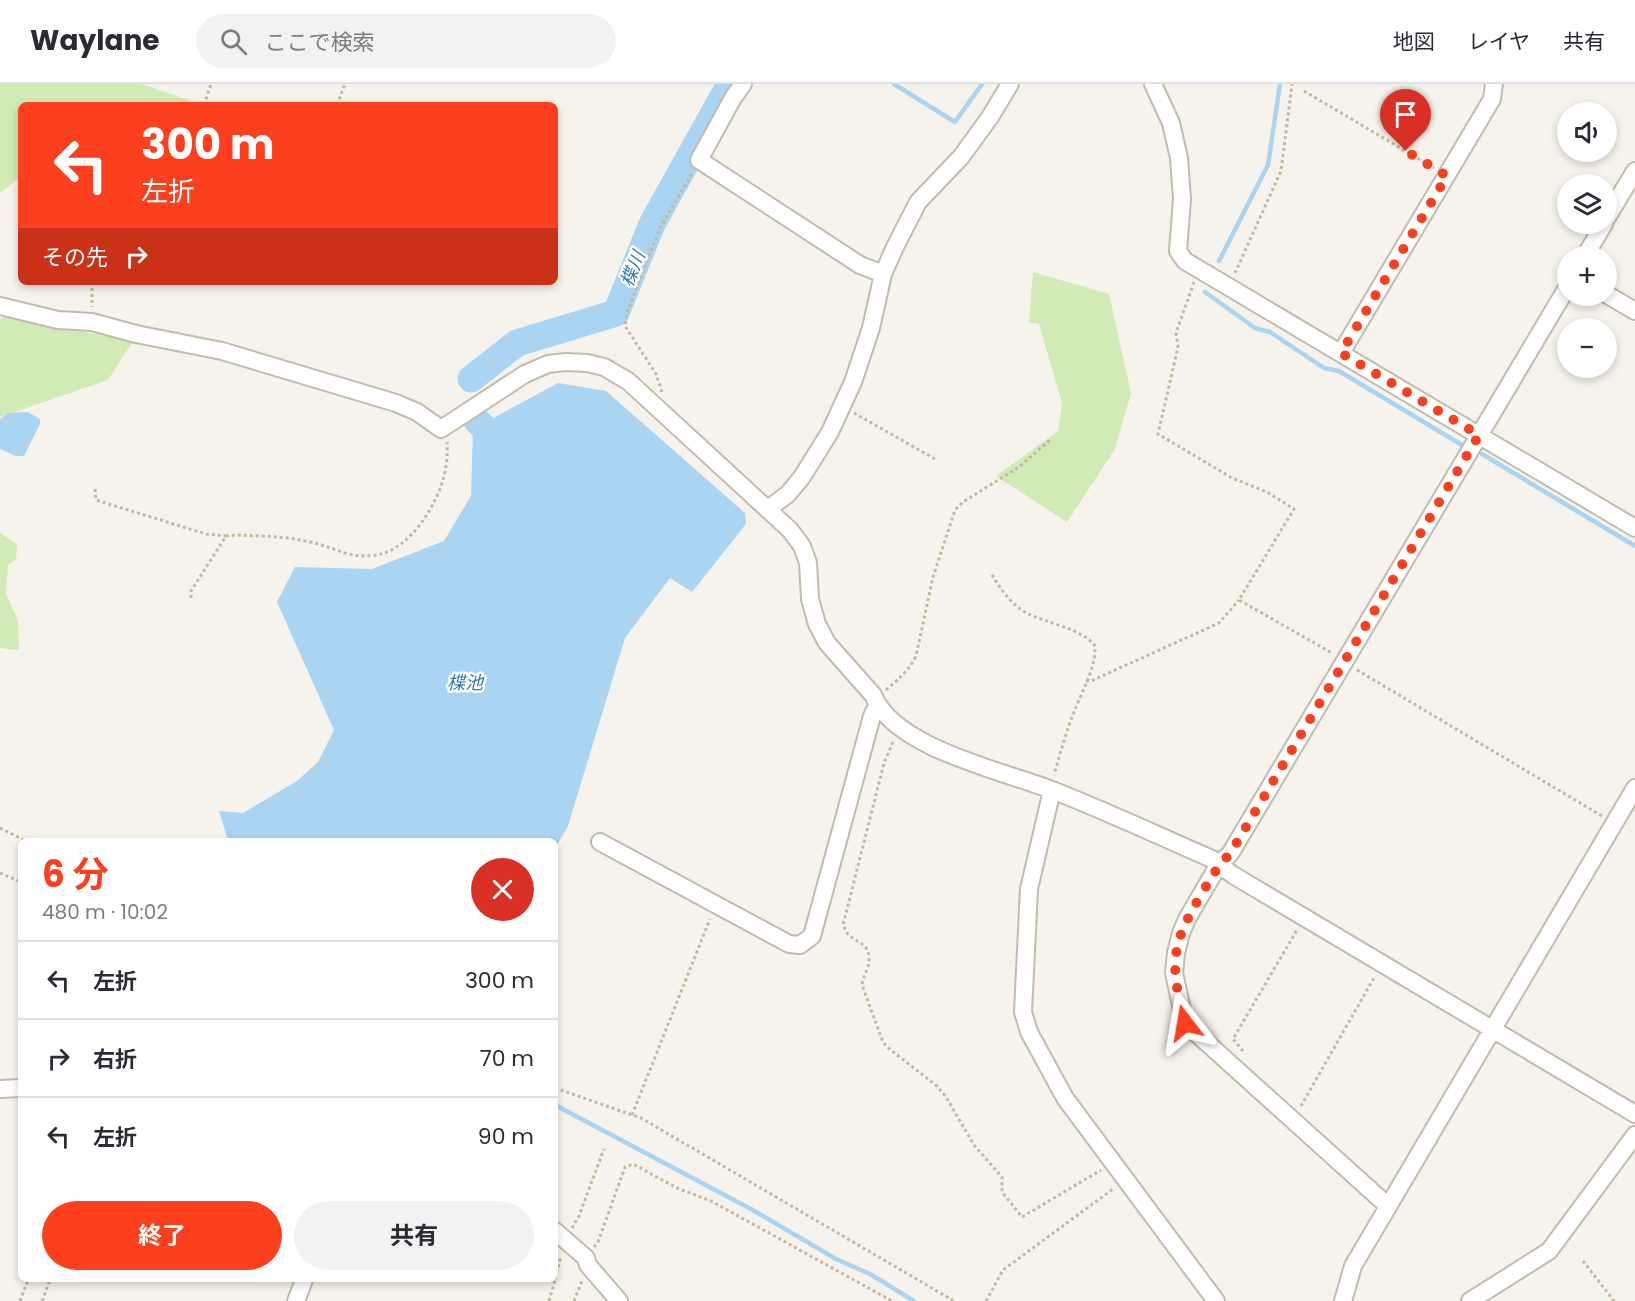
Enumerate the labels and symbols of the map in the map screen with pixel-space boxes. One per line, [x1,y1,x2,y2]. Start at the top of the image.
pin [1380,89,1431,151]
water label: 楪川 [614,246,652,290]
water label: 楪池 [447,670,485,695]
position arrow [1153,991,1217,1055]

